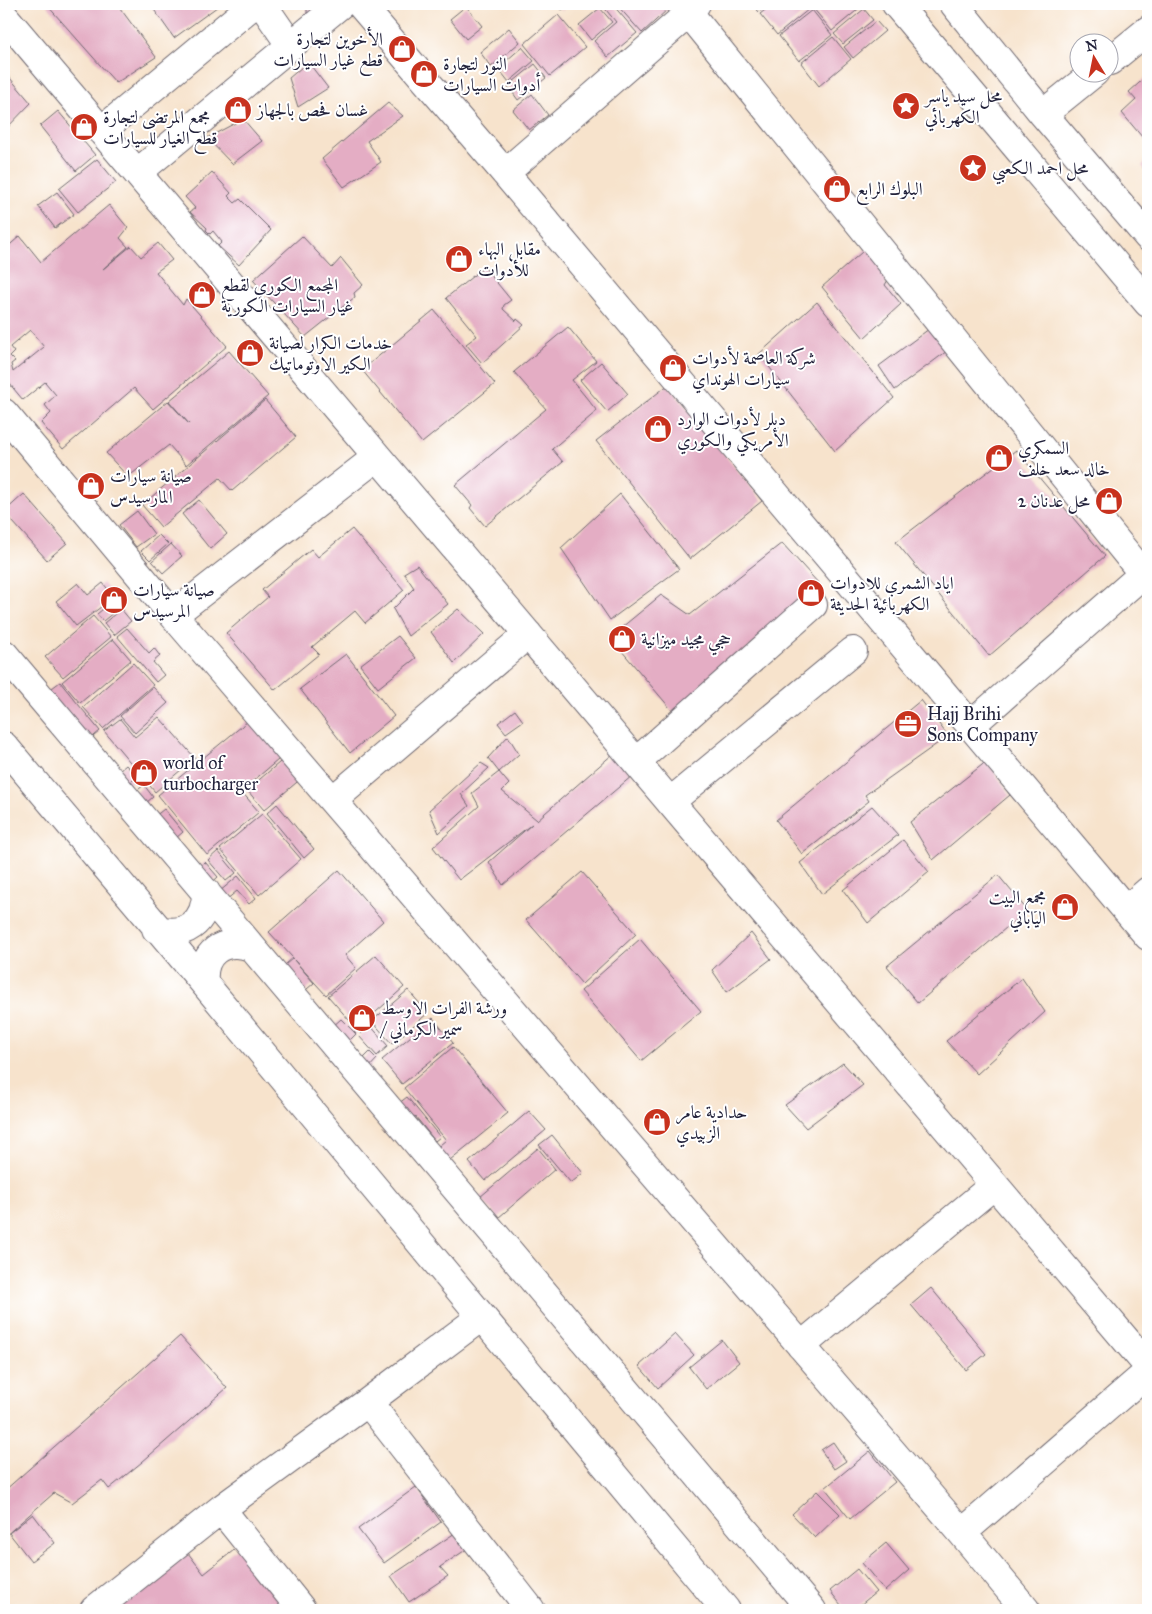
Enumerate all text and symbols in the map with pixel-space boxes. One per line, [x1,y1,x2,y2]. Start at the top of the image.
place label: الأخوين لتجارة قطع غيار السيارات [273,26,383,76]
north arrow [1070,32,1120,82]
shop icon: الأخوين لتجارة قطع غيار السيارات [387,34,417,64]
text: N [1085,36,1099,55]
place label: النور لتجارة أدوات السيارات [443,53,541,96]
shop icon: النور لتجارة أدوات السيارات [409,59,439,89]
place label: محل سيد ياسر الكهربائي [923,85,1002,132]
place icon: محل سيد ياسر الكهربائي [891,91,921,121]
shop icon: غسان فحص بالجهاز [223,95,253,125]
place label: غسان فحص بالجهاز [255,99,368,122]
place label: مجمع المرتضى لتجارة قطع الغيار للسيارات [103,106,218,154]
shop icon: مجمع المرتضى لتجارة قطع الغيار للسيارات [69,112,99,142]
place icon: محل احمد الكعبي [958,153,988,183]
place label: محل احمد الكعبي [992,157,1089,185]
shop icon: البلوك الرابع [822,174,852,204]
place label: البلوك الرابع [856,178,923,205]
place label: مقابل البهاء للأدوات [478,238,541,281]
shop icon: مقابل البهاء للأدوات [444,244,474,274]
place label: المجمع الكوري لقطع غيار السيارات الكورية [221,274,353,317]
shop icon: المجمع الكوري لقطع غيار السيارات الكورية [187,280,217,310]
place label: خدمات الكرار لصيانة الكير الاوتوماتيك [269,332,392,375]
shop icon: خدمات الكرار لصيانة الكير الاوتوماتيك [235,338,265,368]
place label: شركة العاصمة لأدوات سيارات الهونداي [692,345,816,394]
shop icon: شركة العاصمة لأدوات سيارات الهونداي [658,353,688,383]
place label: ديلر لأدوات الوارد الأمريكي والكوري [677,406,789,457]
shop icon: ديلر لأدوات الوارد الأمريكي والكوري [643,414,673,444]
place label: السمكري خالد سعد خلف [1018,437,1110,480]
shop icon: السمكري خالد سعد خلف [984,443,1014,473]
place label: صيانة سيارات المارسيدس [110,465,192,508]
shop icon: صيانة سيارات المارسيدس [76,471,106,501]
shop icon: محل عدنان 2 [1094,486,1124,516]
place label: محل عدنان 2 [1018,490,1090,514]
place label: اياد الشمري للادوات الكهربائية الحديثة [830,572,954,616]
shop icon: اياد الشمري للادوات الكهربائية الحديثة [796,578,826,608]
place label: صيانة سيارات المرسيدس [133,579,215,623]
shop icon: صيانة سيارات المرسيدس [99,585,129,615]
shop icon: حجي مجيد ميزانية [607,624,637,654]
place label: حجي مجيد ميزانية [641,628,731,656]
place label: Hajj Brihi Sons Company [927,703,1038,746]
office icon: Hajj Brihi Sons Company [893,709,923,739]
place label: world of turbocharger [163,752,258,796]
shop icon: world of turbocharger [129,758,159,788]
place label: مجمع البيت الياباني [988,886,1046,933]
shop icon: مجمع البيت الياباني [1050,892,1080,922]
place label: ورشة الفرات الاوسط / سمير الكرماني [379,997,507,1044]
shop icon: ورشة الفرات الاوسط / سمير الكرماني [347,1003,377,1033]
place label: حدادية عامر الزبيدي [676,1101,747,1148]
shop icon: حدادية عامر الزبيدي [642,1107,672,1137]

